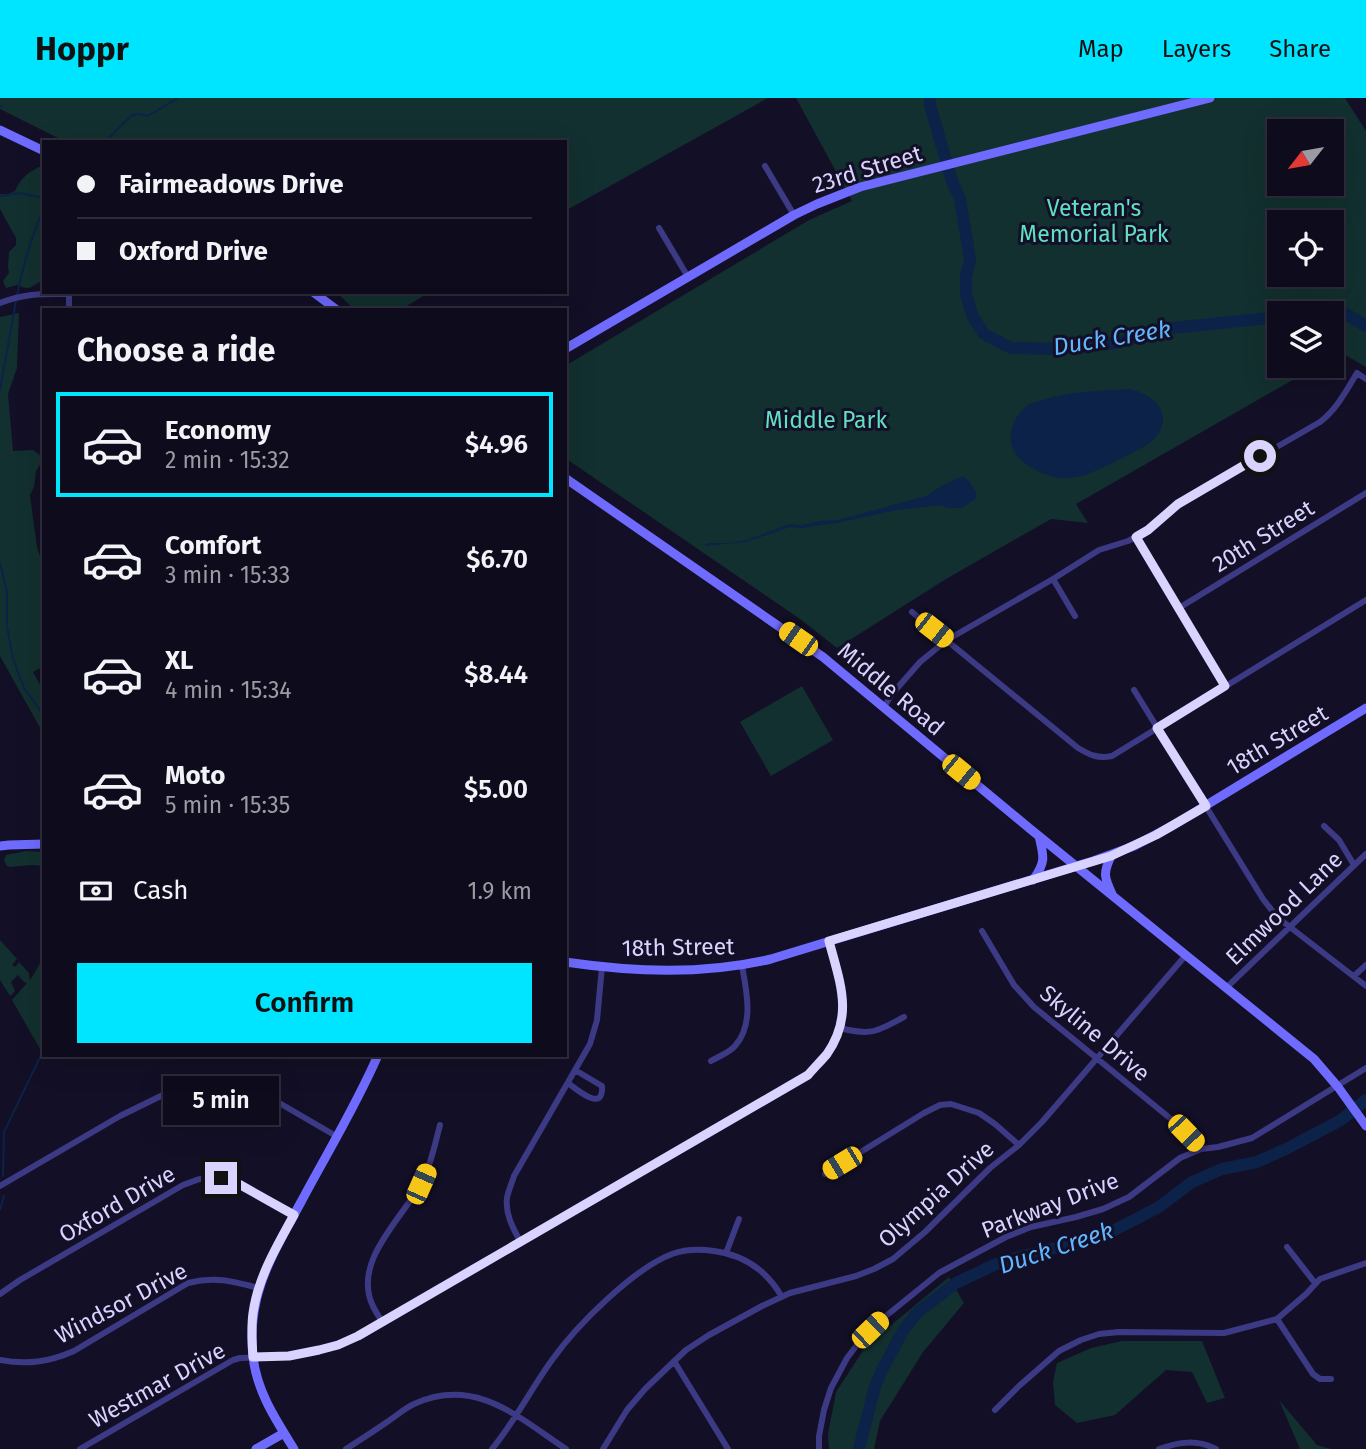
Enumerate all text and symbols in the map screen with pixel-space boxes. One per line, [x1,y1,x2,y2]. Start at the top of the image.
text: Hoppr [35,29,129,69]
text: Map [1078,35,1124,63]
text: Layers [1162,35,1231,63]
text: Share [1269,35,1331,63]
north arrow [1267,119,1344,196]
map controls [1267,119,1344,378]
street label: 23rd Street [809,139,926,199]
text: Fairmeadows Drive [119,169,344,200]
park label: Veteran's Memorial Park [1019,194,1169,248]
button: locate [1267,210,1344,287]
text: Oxford Drive [119,236,268,267]
button: layers [1267,301,1344,378]
water label: Duck Creek [1051,315,1173,361]
text: Choose a ride [77,331,275,369]
park label: Middle Park [765,406,887,434]
icon: car [81,413,144,476]
text: Economy [165,415,271,446]
text: $4.96 [465,429,528,460]
route start [1244,440,1276,472]
text: 2 min · 15:32 [165,446,290,474]
street label: 20th Street [1207,493,1320,578]
icon: car [81,528,144,591]
text: Comfort [165,530,261,561]
text: $6.70 [466,544,528,575]
text: 3 min · 15:33 [165,561,290,589]
car [911,609,958,651]
car [775,618,822,660]
street label: Middle Road [832,636,950,742]
icon: car [81,643,144,706]
text: XL [165,645,193,676]
text: $8.44 [464,659,528,690]
text: 4 min · 15:34 [165,676,292,704]
street label: 18th Street [1221,699,1333,781]
car [939,751,984,793]
icon: car [81,758,144,821]
text: Moto [165,760,225,791]
text: $5.00 [464,774,528,805]
text: 5 min · 15:35 [165,791,290,819]
street label: Elmwood Lane [1220,845,1348,971]
icon: cash [77,872,115,910]
text: Cash [133,875,189,906]
text: 1.9 km [467,877,532,905]
street label: 18th Street [621,932,735,962]
button: Confirm [77,963,532,1043]
street label: Skyline Drive [1034,979,1156,1087]
callout: 5 min [163,1076,279,1126]
text: 5 min [192,1086,250,1114]
car [1164,1111,1209,1155]
street label: Olympia Drive [872,1135,1000,1253]
car [819,1143,866,1183]
street label: Oxford Drive [54,1159,180,1249]
car [403,1161,440,1207]
route end [205,1162,237,1194]
street label: Parkway Drive [977,1166,1123,1244]
water label: Duck Creek [995,1216,1117,1280]
street label: Windsor Drive [50,1256,192,1350]
car [848,1308,893,1352]
street label: Westmar Drive [84,1336,230,1434]

